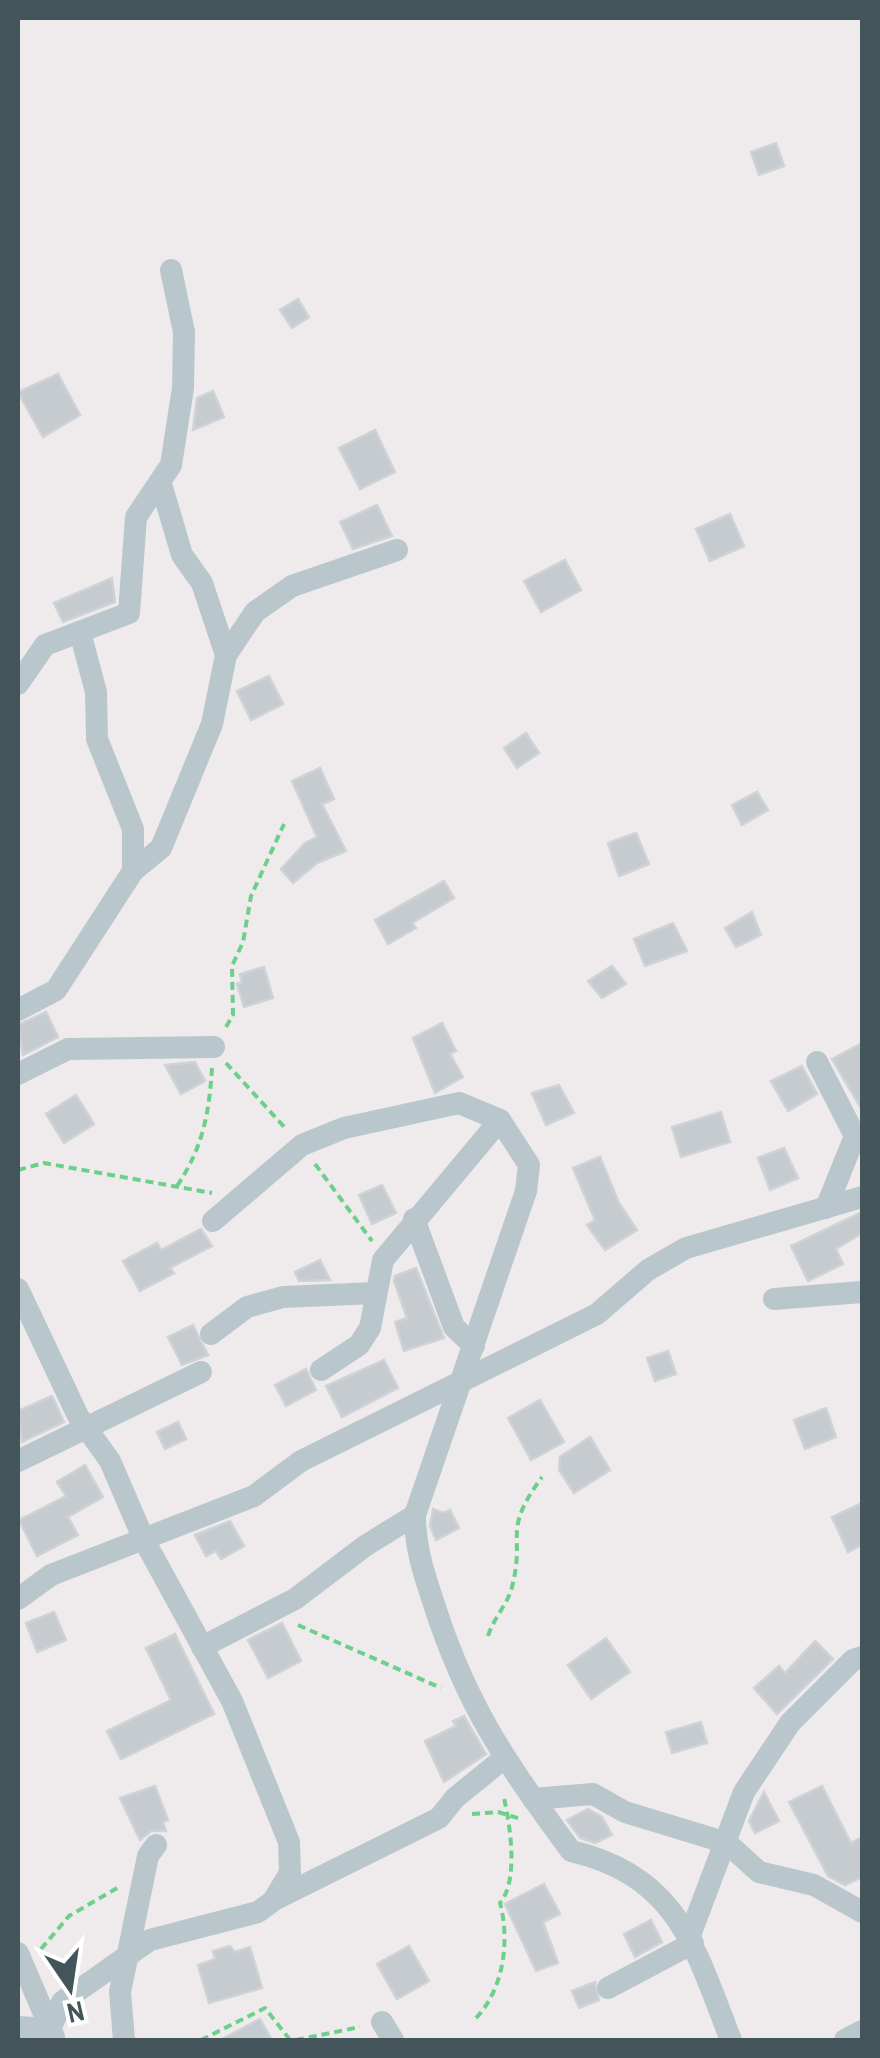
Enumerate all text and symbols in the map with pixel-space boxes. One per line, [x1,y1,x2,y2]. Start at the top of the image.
north arrow [20,1938,120,2038]
text: N [63,1992,88,2033]

